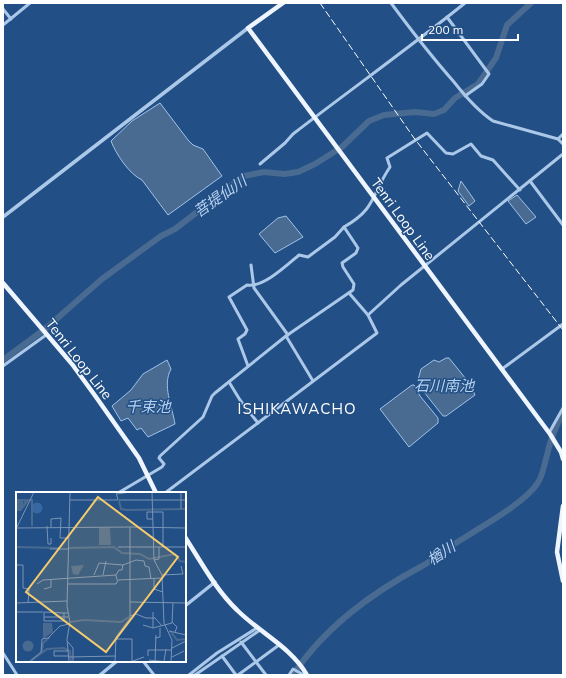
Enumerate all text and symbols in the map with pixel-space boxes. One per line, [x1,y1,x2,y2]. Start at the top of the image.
scale bar [422,16,518,42]
text: 200 m [428,22,463,37]
water label: 菩提仙川 [190,170,252,221]
street label: Tenri Loop Line [367,174,439,264]
street label: Tenri Loop Line [42,315,116,403]
water label: 石川南池 [414,376,476,395]
water label: 千束池 [125,397,172,416]
district label: ISHIKAWACHO [238,399,356,418]
inset map [16,492,186,662]
water label: 楢川 [423,536,460,569]

